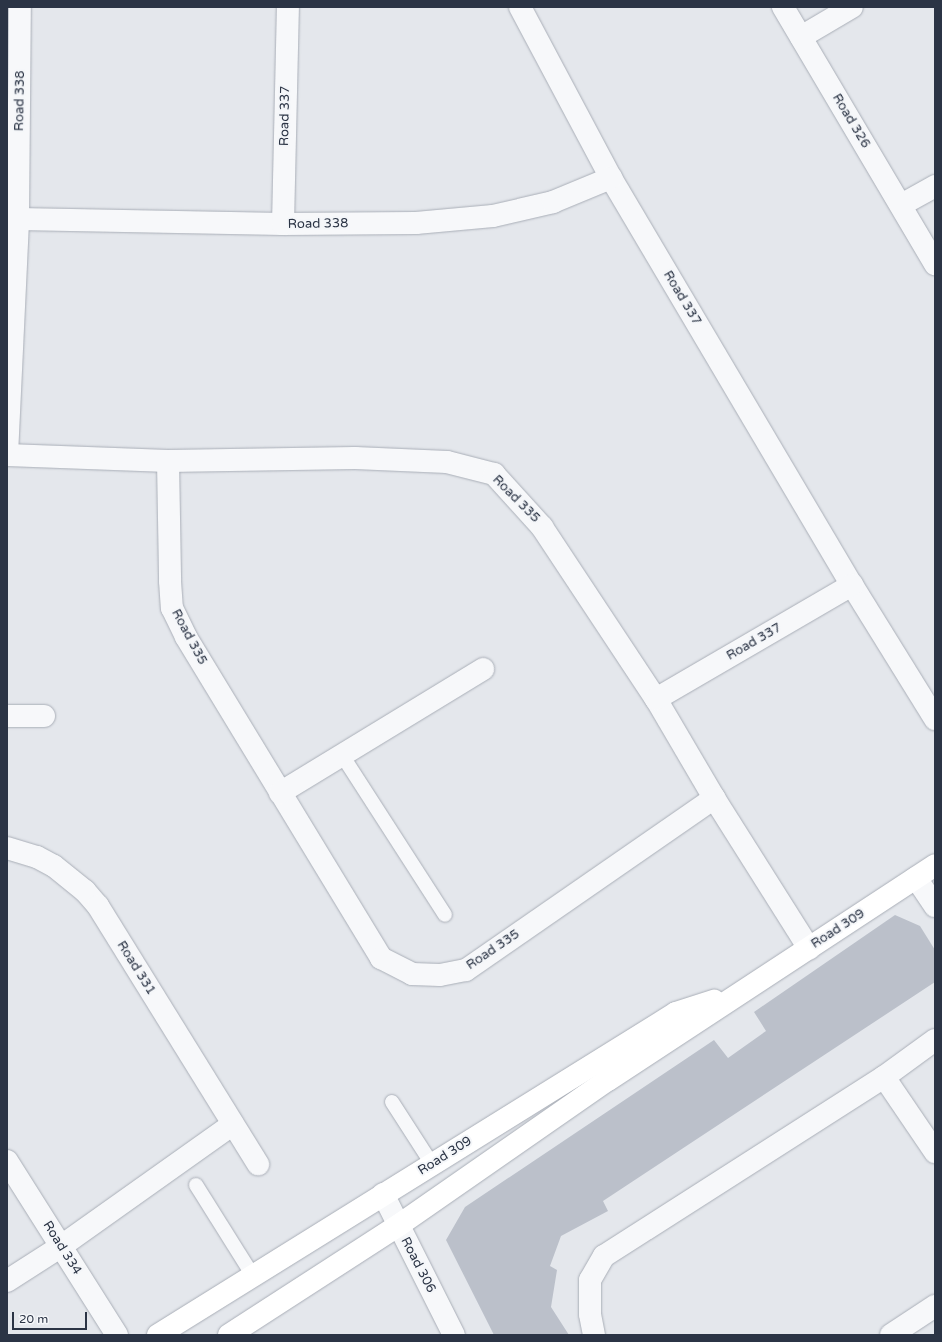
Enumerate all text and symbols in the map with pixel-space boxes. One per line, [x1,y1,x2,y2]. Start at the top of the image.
street label: Road 338 [12,71,28,131]
street label: Road 337 [277,86,293,146]
street label: Road 326 [829,91,873,151]
street label: Road 338 [288,216,348,232]
street label: Road 337 [660,268,704,328]
street label: Road 335 [489,472,543,526]
street label: Road 335 [168,607,210,667]
street label: Road 337 [724,620,784,664]
street label: Road 309 [808,906,868,952]
street label: Road 335 [464,927,522,973]
street label: Road 331 [113,938,159,998]
street label: Road 309 [415,1133,475,1179]
street label: Road 334 [39,1218,85,1278]
street label: Road 306 [397,1234,439,1296]
scale bar [14,1304,89,1330]
text: 20 m [19,1312,48,1326]

